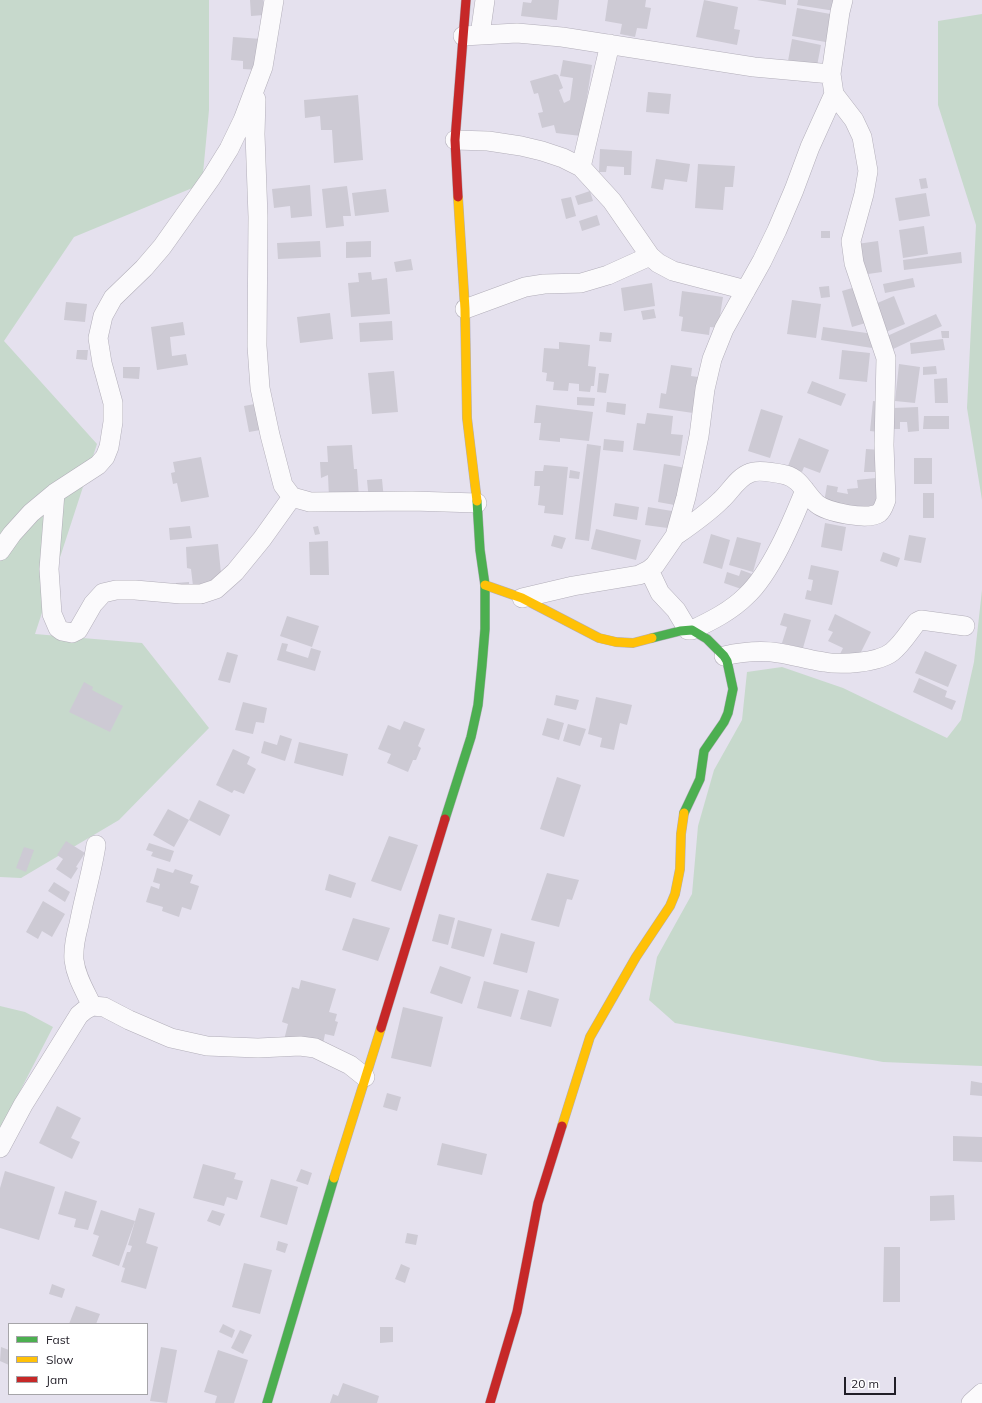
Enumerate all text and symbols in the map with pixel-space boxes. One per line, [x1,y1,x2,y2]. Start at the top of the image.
legend [8,1323,148,1395]
text: Fast [46,1332,70,1347]
text: Slow [46,1352,74,1367]
scale bar [846,1369,898,1395]
text: Jam [46,1372,68,1387]
text: 20 m [851,1376,879,1391]

